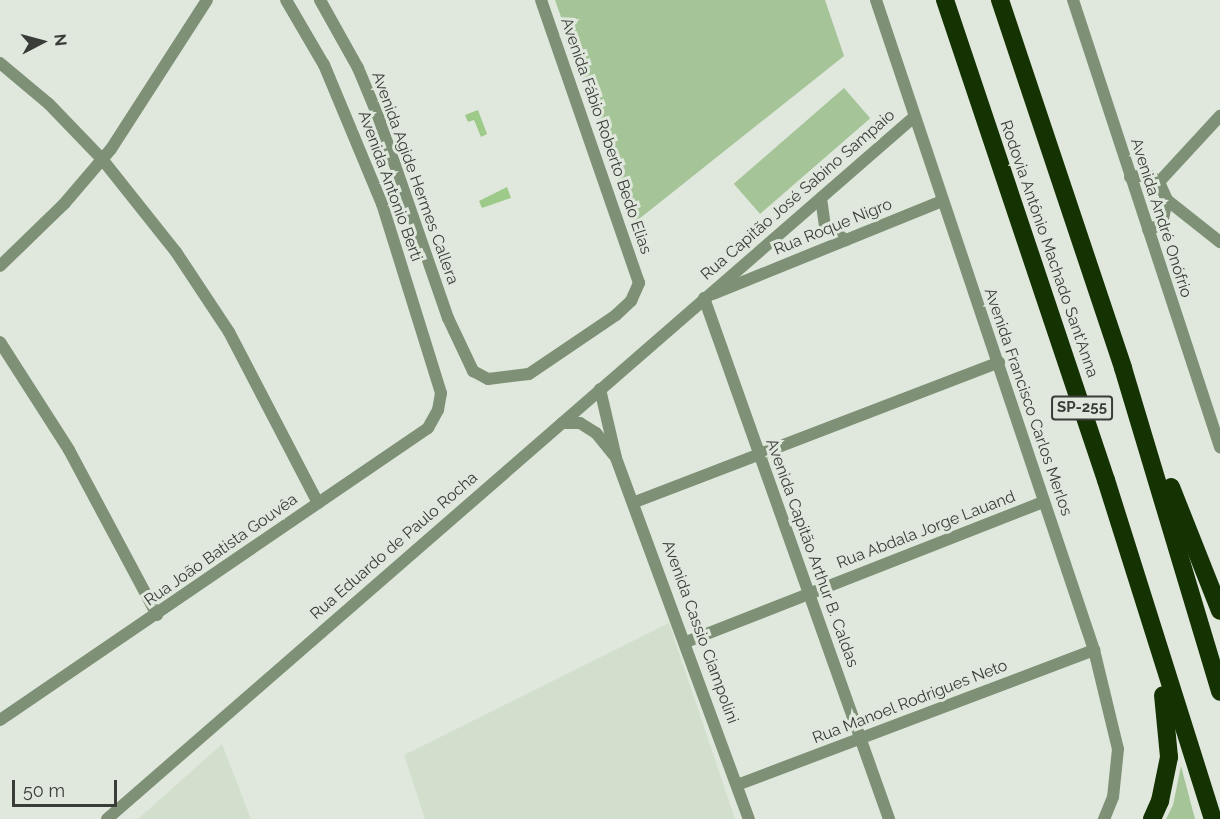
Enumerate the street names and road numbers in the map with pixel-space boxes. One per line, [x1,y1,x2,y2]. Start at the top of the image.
street label: Avenida Fábio Roberto Bedo Elias [556,15,656,257]
street label: Avenida Agide Hermes Callera [367,69,463,287]
street label: Rua Capitão José Sabino Sampaio [697,105,899,285]
street label: Avenida Antonio Berti [354,108,426,264]
street label: Rodovia Antônio Machado Sant'Anna [996,118,1102,380]
street label: Avenida André Onófrio [1126,136,1196,300]
street label: Rua Roque Nigro [771,195,895,259]
street label: Avenida Francisco Carlos Merlos [980,286,1076,518]
road number: SP-255 [1050,396,1114,420]
street label: Avenida Capitão Arthur B. Caldas [761,436,863,670]
street label: Rua Eduardo de Paulo Rocha [306,468,482,624]
street label: Rua Abdala Jorge Lauand [834,487,1018,573]
street label: Rua João Batista Gouvêa [141,490,301,610]
street label: Avenida Cassio Ciampolini [658,538,742,726]
street label: Rua Manoel Rodrigues Neto [810,656,1010,748]

